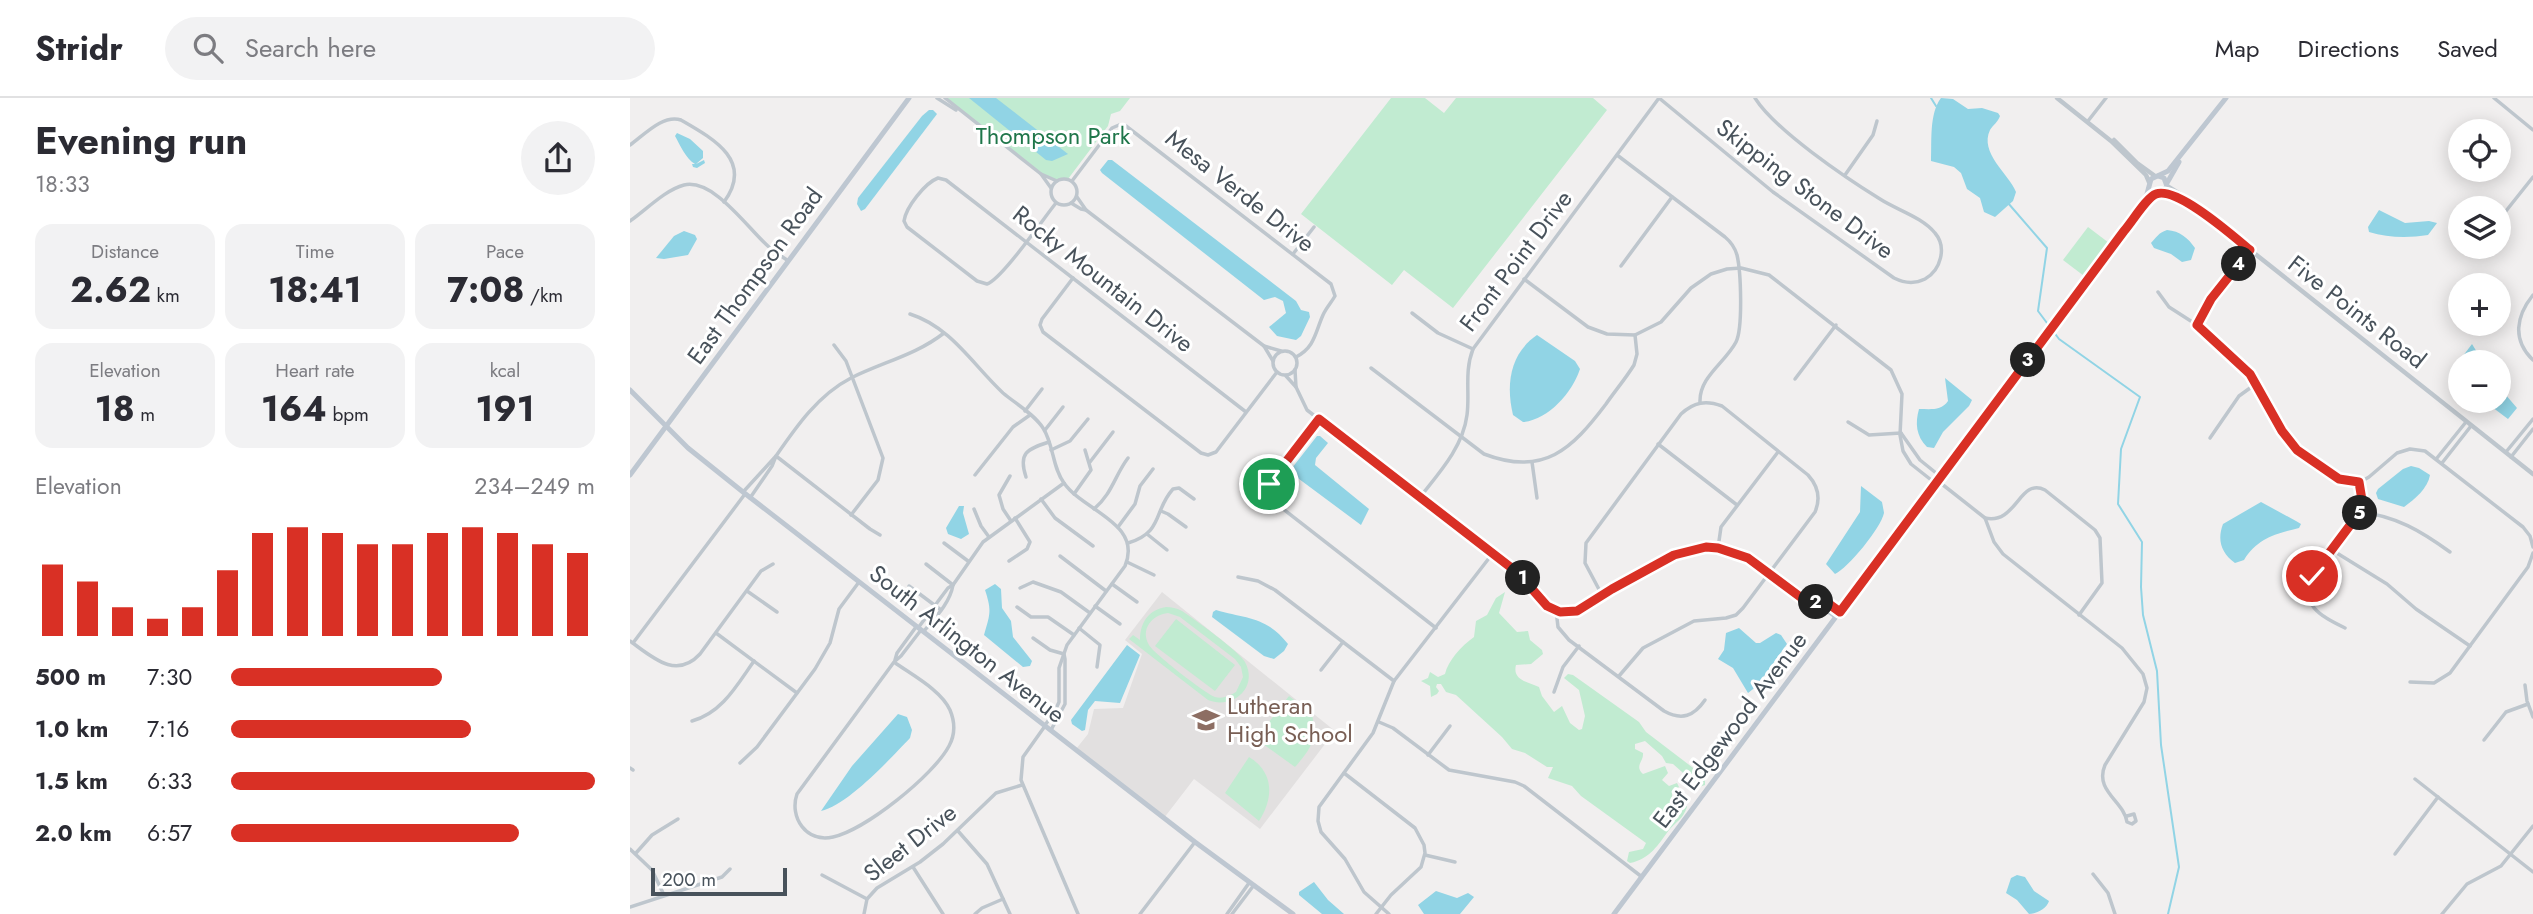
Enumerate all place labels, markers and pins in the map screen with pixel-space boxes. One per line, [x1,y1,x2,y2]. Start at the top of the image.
pin: 4 [2222,246,2256,282]
pin: 3 [2010,342,2046,378]
pin [1239,454,1299,514]
pin: 5 [2342,496,2378,530]
pin [2282,546,2342,606]
pin: 1 [1506,560,1540,596]
pin: 2 [1798,584,1834,620]
place label: Lutheran High School [1227,688,1353,751]
school or university icon: Lutheran High School [1191,705,1221,735]

